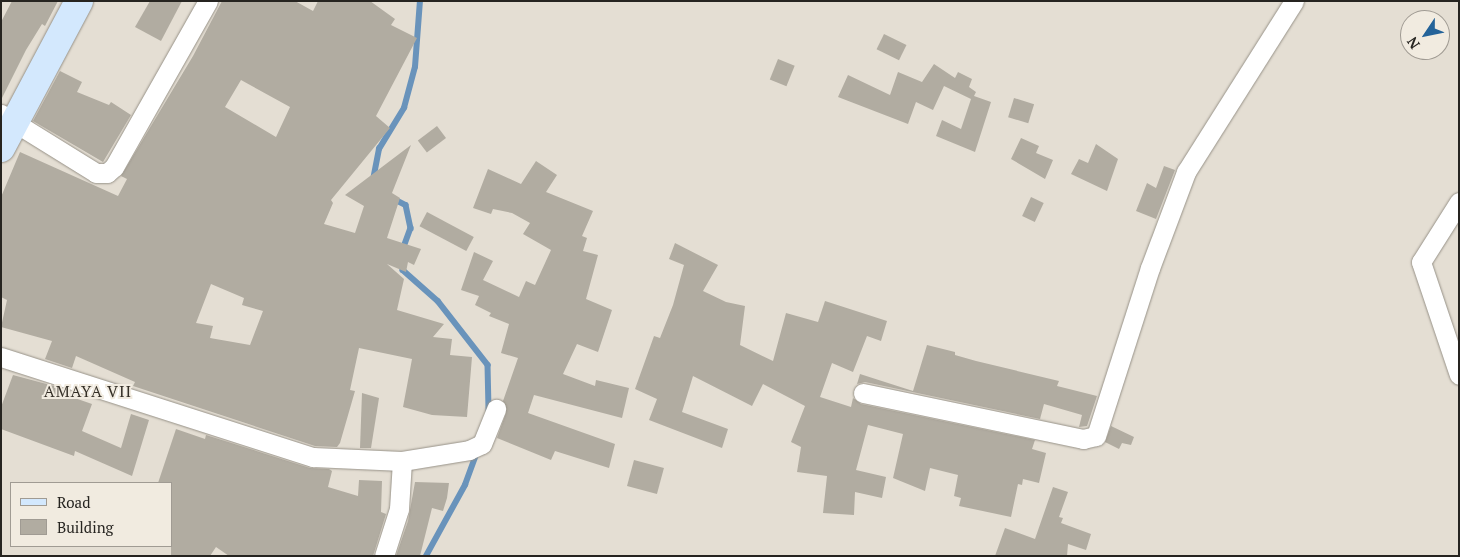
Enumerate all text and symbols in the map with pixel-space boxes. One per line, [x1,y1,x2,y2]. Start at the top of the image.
north arrow [1400,10,1450,60]
text: N [1402,33,1424,53]
district label: AMAYA VII [42,381,134,401]
legend [10,482,172,547]
text: Road [57,492,90,512]
text: Building [57,517,114,537]

